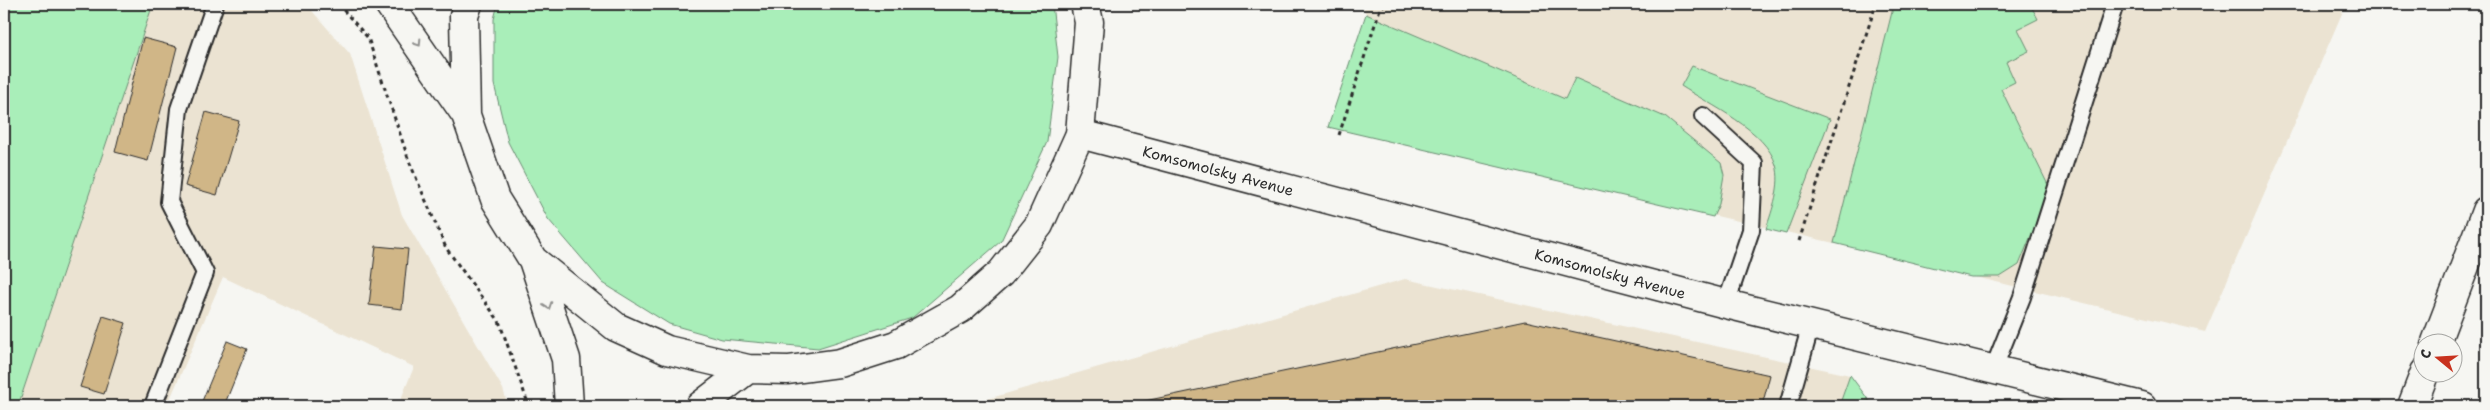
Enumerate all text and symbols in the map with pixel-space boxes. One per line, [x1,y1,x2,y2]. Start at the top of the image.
one-way arrow [411,38,421,47]
street label: Komsomolsky Avenue [1140,141,1296,201]
street label: Komsomolsky Avenue [1532,244,1688,304]
one-way arrow [543,301,553,310]
north arrow [2412,332,2462,382]
text: С [2416,347,2436,361]

